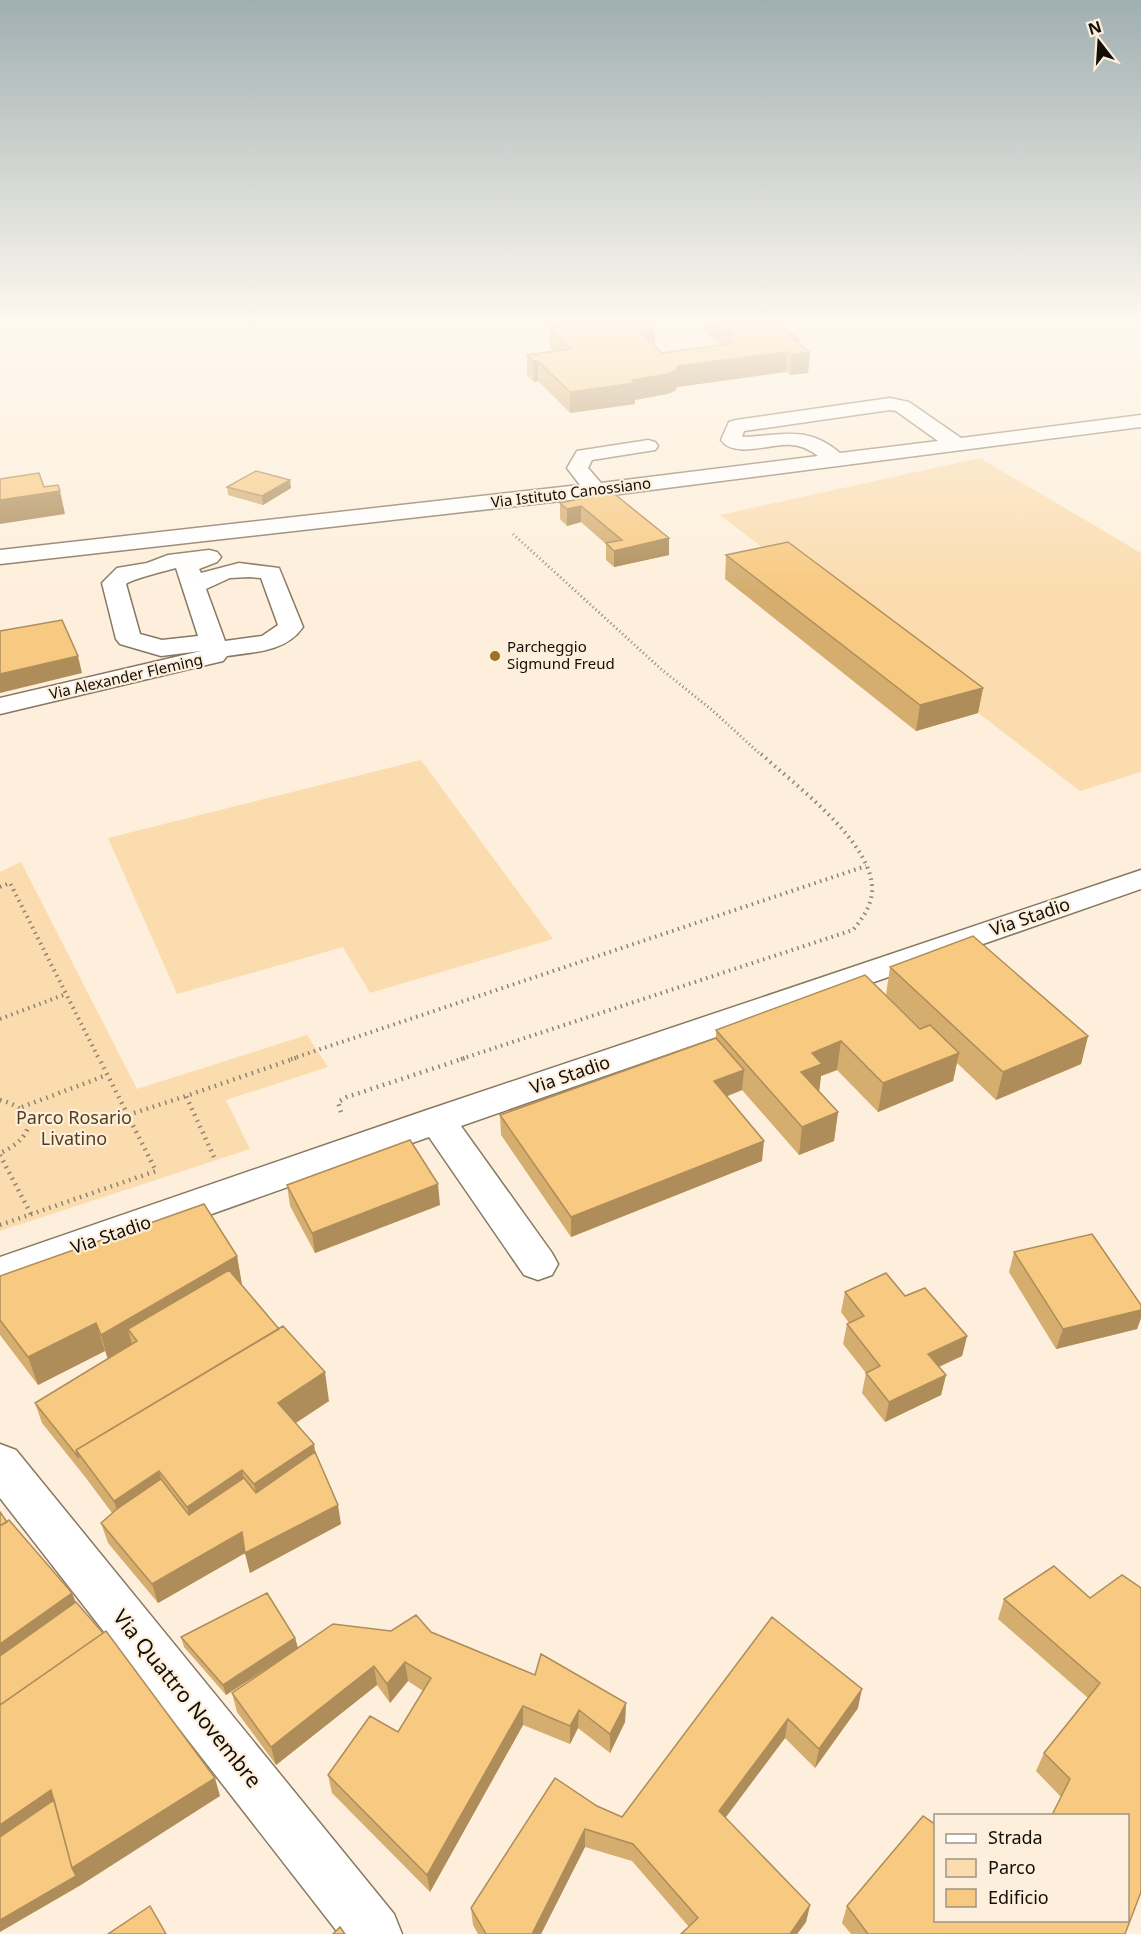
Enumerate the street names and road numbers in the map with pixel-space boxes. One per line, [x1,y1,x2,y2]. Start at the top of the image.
street label: Via Istituto Canossiano [490,472,652,512]
street label: Via Alexander Fleming [47,649,204,703]
street label: Via Stadio [986,891,1073,941]
street label: Via Stadio [526,1049,613,1099]
street label: Via Stadio [67,1209,154,1259]
street label: Via Quattro Novembre [107,1604,268,1793]

